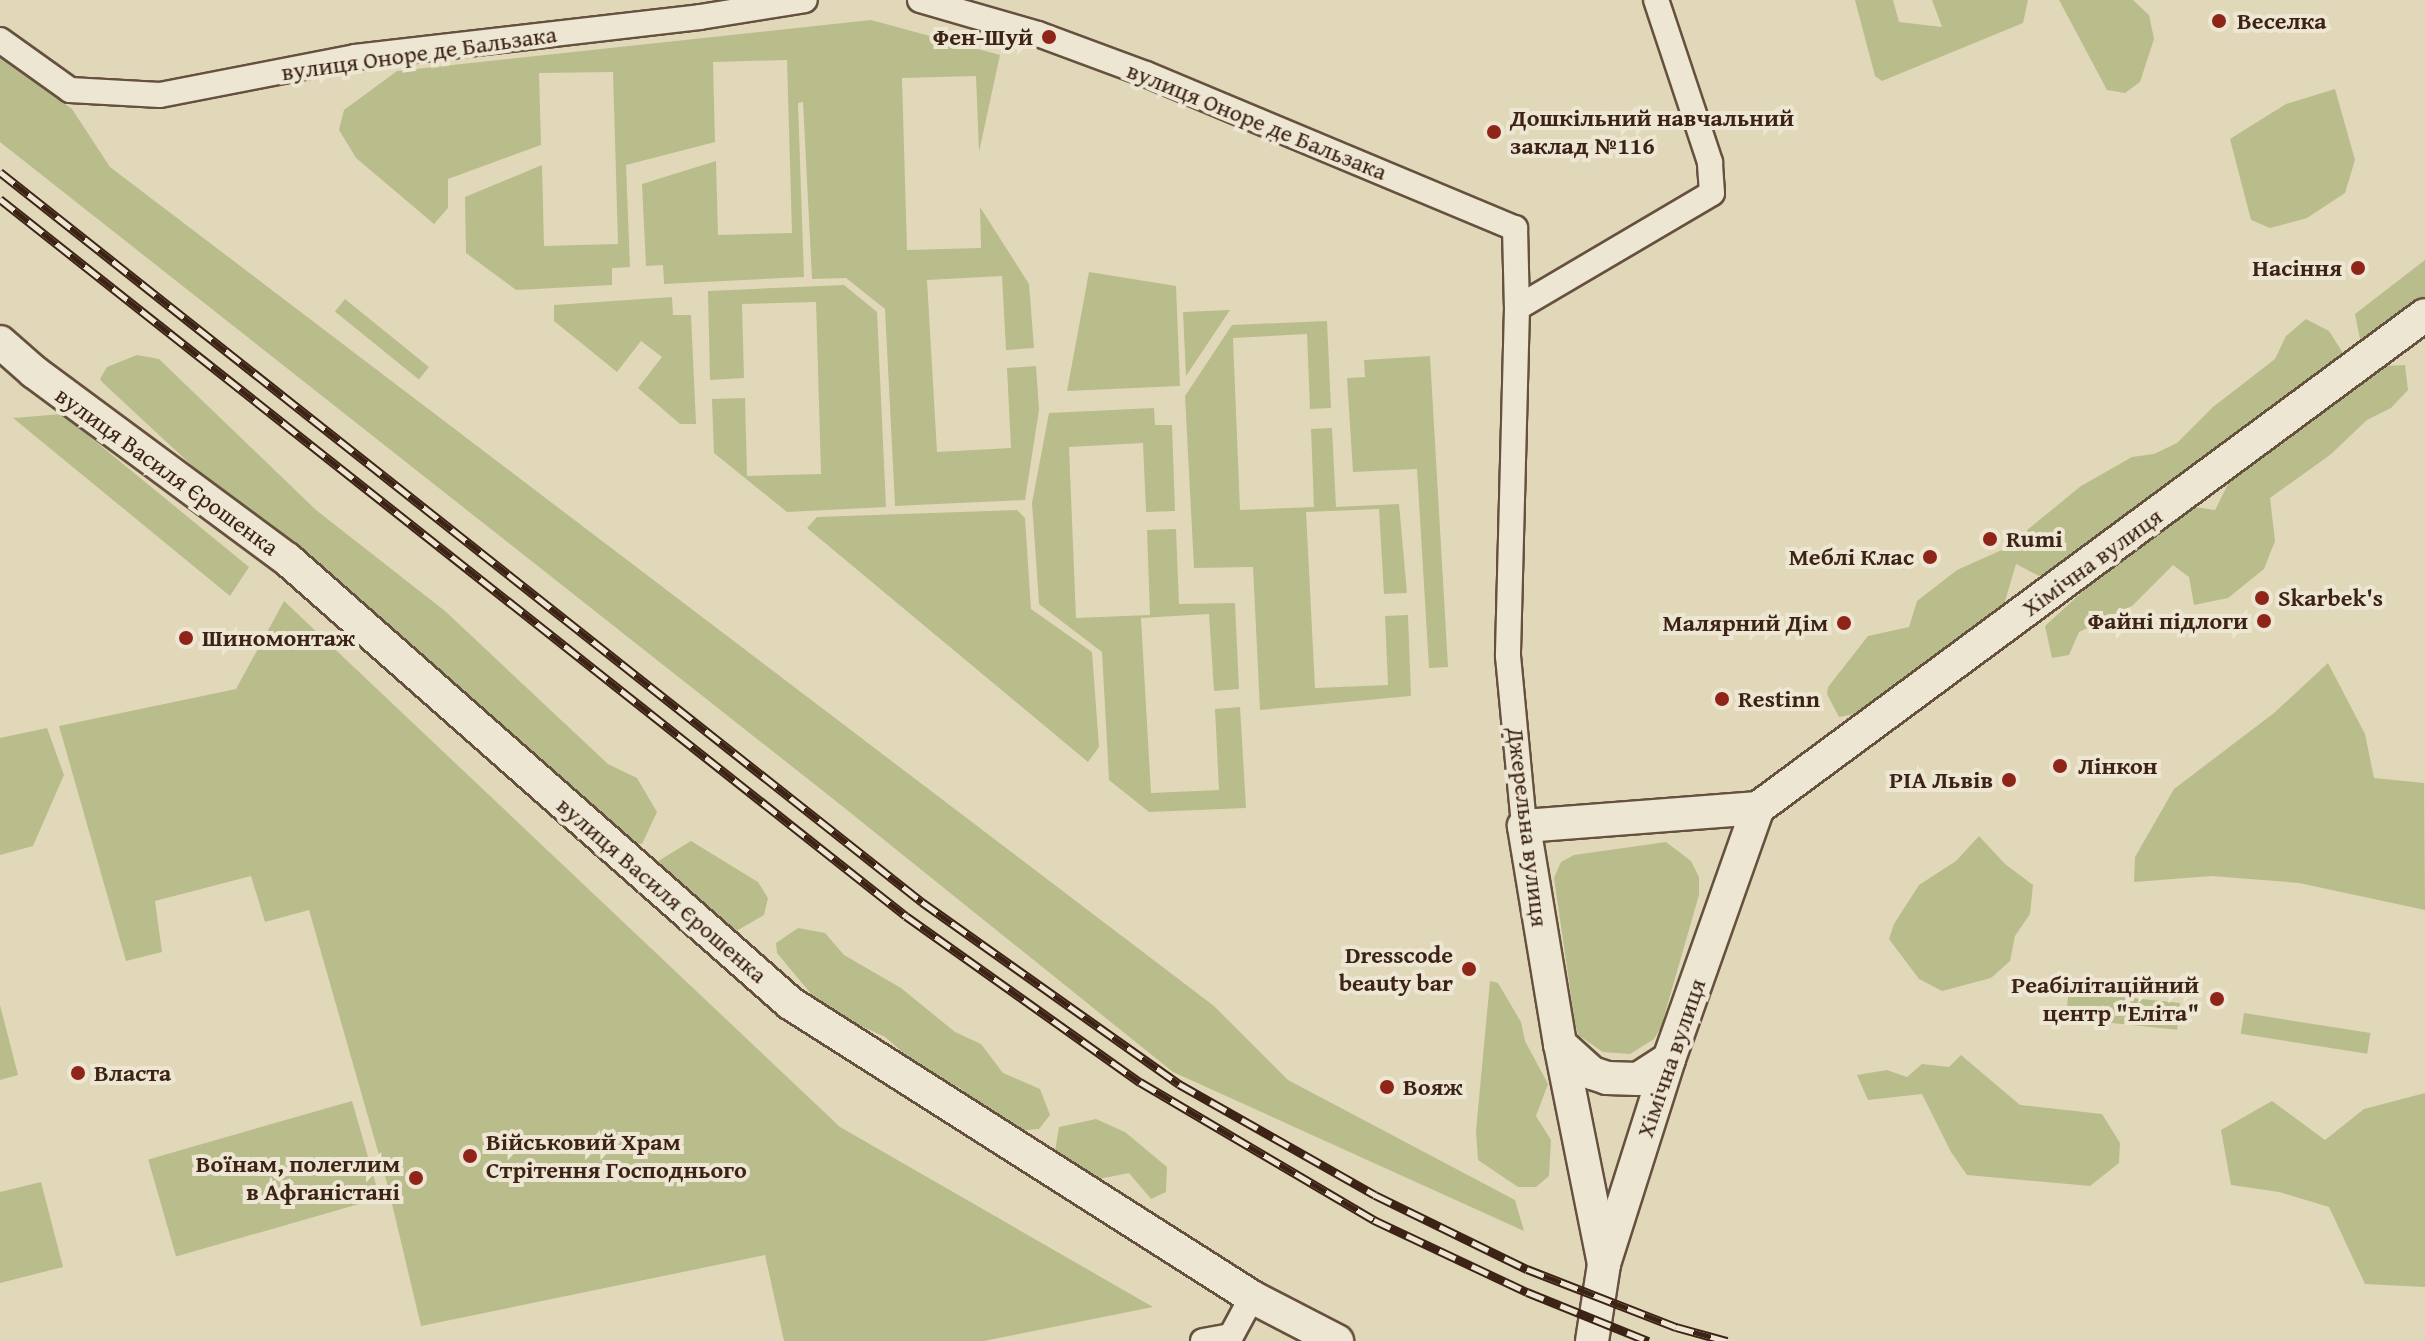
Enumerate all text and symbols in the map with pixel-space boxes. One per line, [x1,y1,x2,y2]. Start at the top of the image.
place label: Веселка [2237,7,2327,35]
marker: Веселка [2208,10,2230,32]
street label: вулиця Оноре де Бальзака [279,19,559,87]
place label: Фен-Шуй [933,23,1033,51]
marker: Фен-Шуй [1040,28,1058,46]
street label: вулиця Оноре де Бальзака [1123,56,1391,186]
place label: Дошкільний навчальний заклад №116 [1510,104,1794,160]
marker: Дошкільний навчальний заклад №116 [1485,123,1503,141]
place label: Насіння [2252,254,2342,282]
marker: Насіння [2349,259,2367,277]
street label: вулиця Василя Єрошенка [50,380,284,562]
street label: Хімічна вулиця [2016,502,2168,622]
place label: Rumi [2006,525,2063,553]
marker: Rumi [1981,530,1999,548]
place label: Меблі Клас [1789,543,1914,571]
marker: Меблі Клас [1921,548,1939,566]
place label: Skarbek's [2278,584,2383,612]
marker: Skarbek's [2253,589,2271,607]
place label: Файні підлоги [2088,607,2248,635]
place label: Малярний Дім [1663,609,1828,637]
marker: Файні підлоги [2255,612,2273,630]
marker: Малярний Дім [1835,614,1853,632]
place label: Шиномонтаж [202,624,355,652]
marker: Шиномонтаж [177,629,195,647]
place label: Restinn [1738,685,1820,713]
marker: Restinn [1713,690,1731,708]
street label: Джерельна вулиця [1501,726,1555,928]
place label: Лінкон [2078,752,2157,780]
marker: Лінкон [2049,755,2071,777]
place label: РІА Львів [1889,766,1993,794]
marker: РІА Львів [2000,771,2018,789]
street label: вулиця Василя Єрошенка [551,791,773,989]
place label: Dresscode beauty bar [1339,941,1453,997]
marker: Dresscode beauty bar [1460,960,1478,978]
place label: Реабілітаційний центр "Еліта" [2011,971,2199,1027]
street label: Хімічна вулиця [1630,975,1712,1141]
marker: Реабілітаційний центр "Еліта" [2206,988,2228,1010]
place label: Власта [94,1059,171,1087]
marker: Власта [69,1064,87,1082]
place label: Вояж [1403,1073,1463,1101]
marker: Вояж [1378,1078,1396,1096]
place label: Військовий Храм Стрітення Господнього [486,1128,747,1184]
marker: Військовий Храм Стрітення Господнього [461,1147,479,1165]
place label: Воїнам, полеглим в Афганістані [196,1150,400,1206]
marker: Воїнам, полеглим в Афганістані [407,1169,425,1187]

